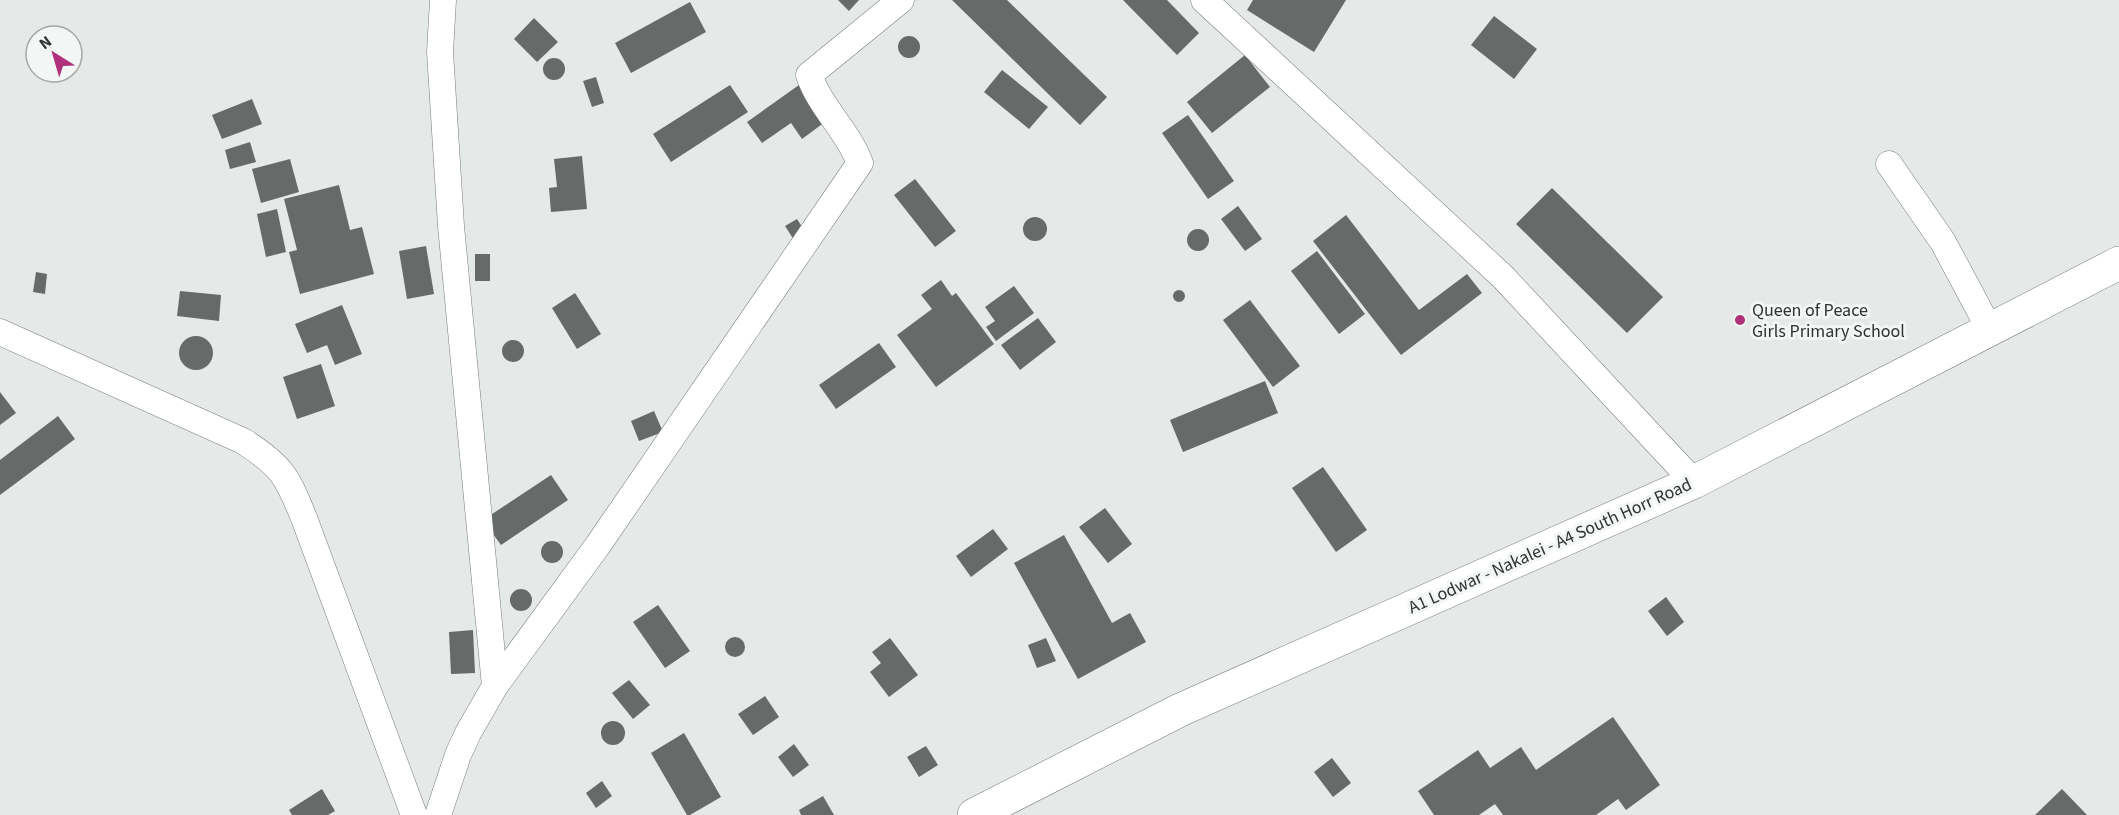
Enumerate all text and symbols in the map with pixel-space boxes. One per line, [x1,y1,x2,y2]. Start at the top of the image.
north arrow [24,24,84,84]
text: N [35,31,56,55]
place label: Queen of Peace Girls Primary School [1752,298,1905,344]
marker: Queen of Peace Girls Primary School [1733,313,1747,327]
street label: A1 Lodwar - Nakalei - A4 South Horr Road [1404,472,1696,620]

